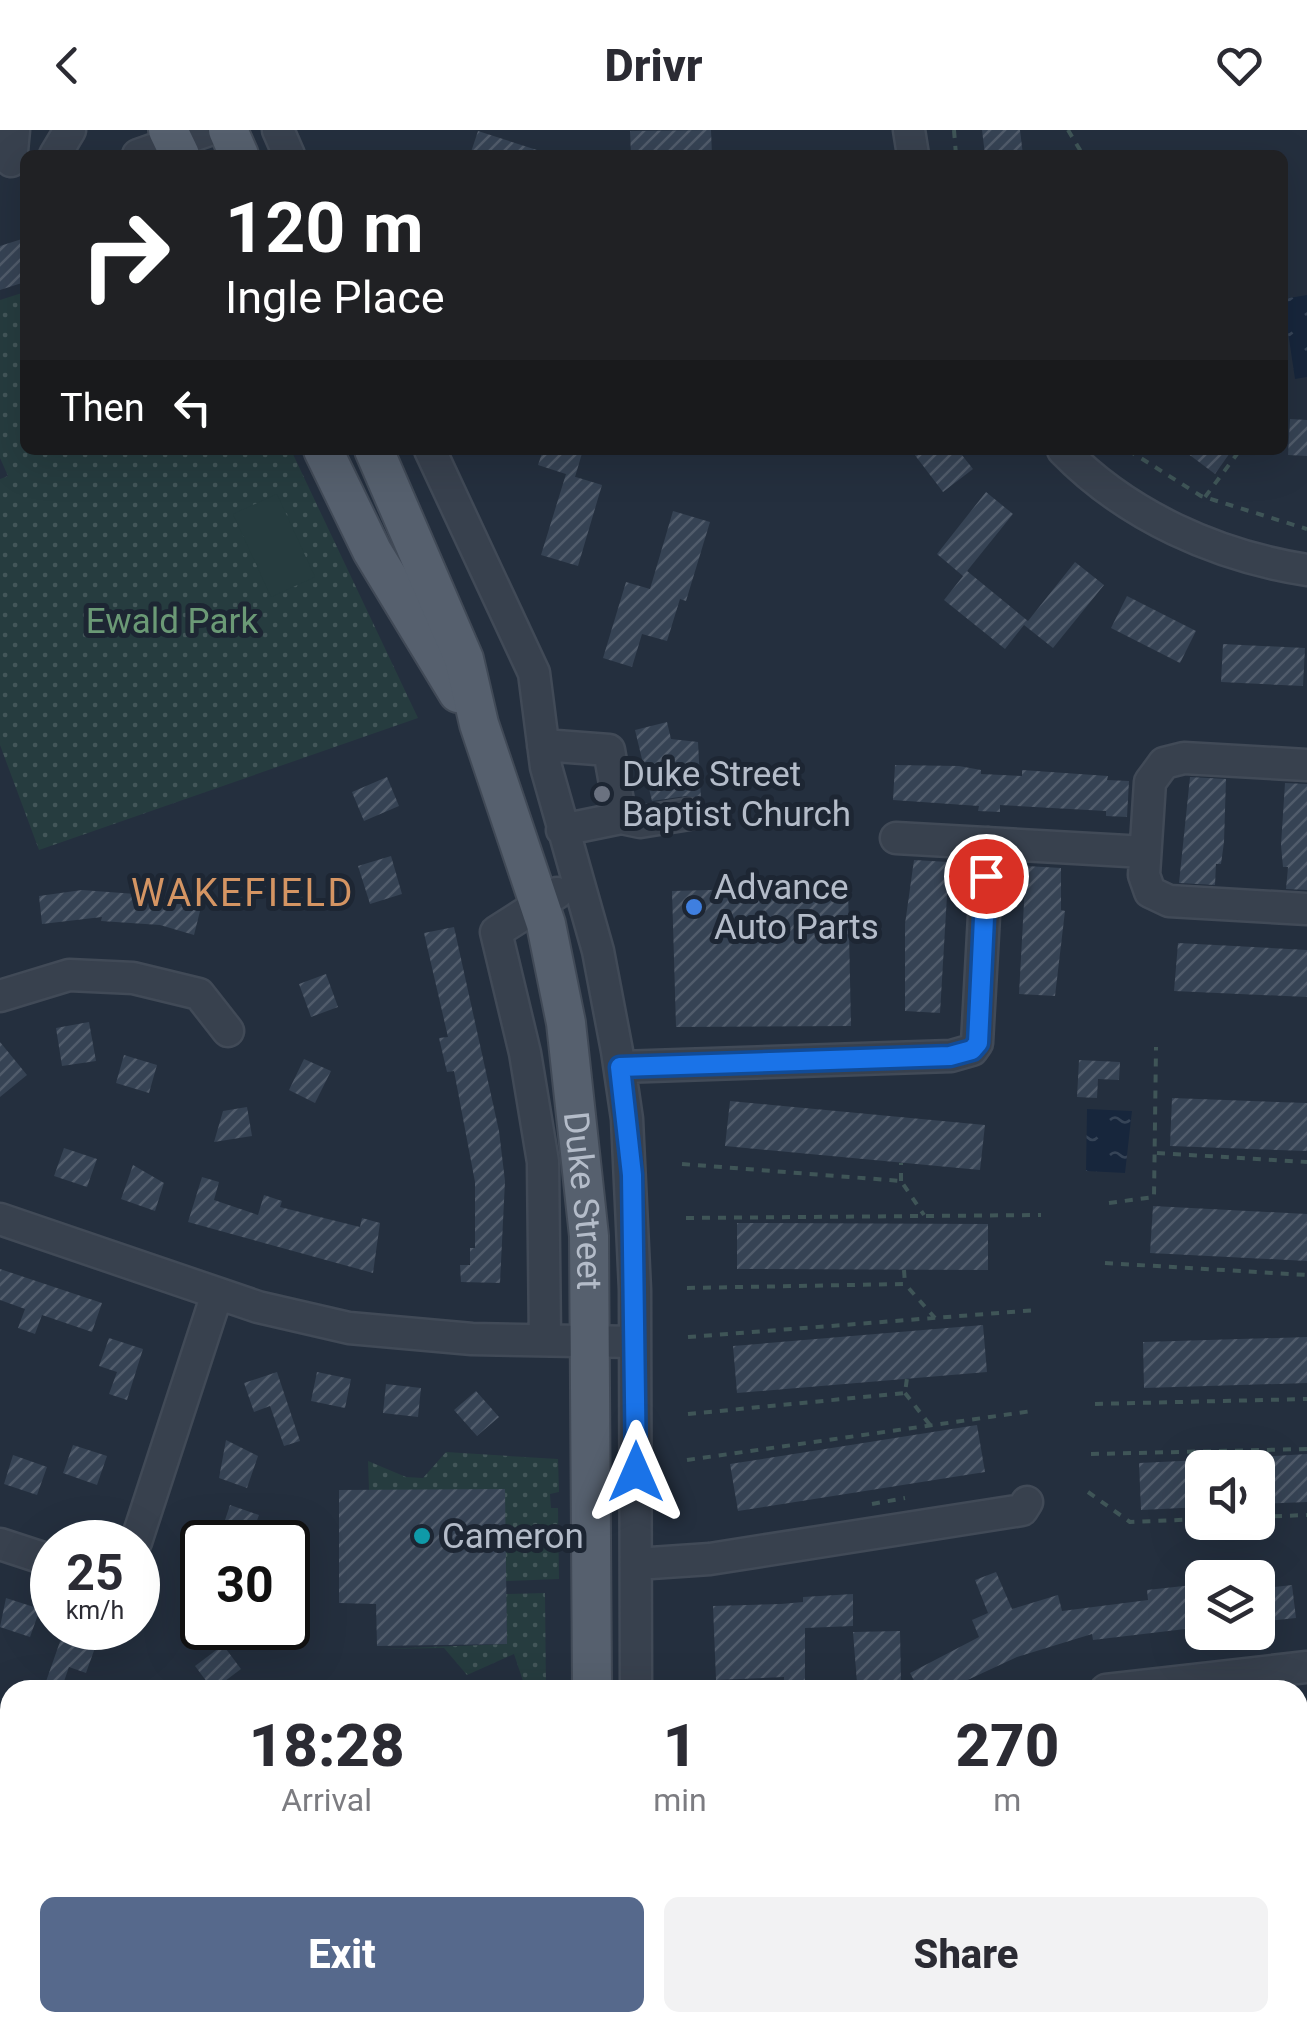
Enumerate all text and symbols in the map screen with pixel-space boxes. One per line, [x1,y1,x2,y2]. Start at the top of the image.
icon: back [40,38,95,93]
icon: heart [1212,38,1267,93]
text: Drivr [605,39,702,92]
text: 120 m [225,187,424,269]
icon: right [60,190,190,320]
text: Ingle Place [225,271,445,324]
icon: left [165,380,220,435]
text: Then [60,386,145,430]
park label: Ewald Park [86,601,258,642]
place label: Duke Street Baptist Church [622,754,851,835]
marker: Duke Street Baptist Church [591,783,613,805]
pin [944,834,1029,919]
icon: arrive [959,849,1014,904]
place label: Advance Auto Parts [714,867,879,948]
district label: WAKEFIELD [131,871,355,915]
marker: Advance Auto Parts [683,896,705,918]
street label: Duke Street [555,1110,610,1290]
position arrow [584,1420,688,1524]
map controls [1185,1450,1275,1650]
button: sound [1185,1450,1275,1540]
place label: Cameron [442,1516,584,1557]
speed limit sign: 30 [180,1520,310,1650]
marker: Cameron [411,1525,433,1547]
text: 25 [66,1544,124,1602]
button: layers [1185,1560,1275,1650]
text: km/h [66,1596,124,1625]
text: 18:28 [249,1710,405,1781]
text: 1 [663,1710,697,1781]
text: 270 [955,1710,1059,1781]
text: Arrival [281,1781,372,1819]
text: min [653,1781,707,1819]
text: m [993,1781,1021,1819]
button: Exit [40,1897,644,2012]
button: Share [664,1897,1268,2012]

